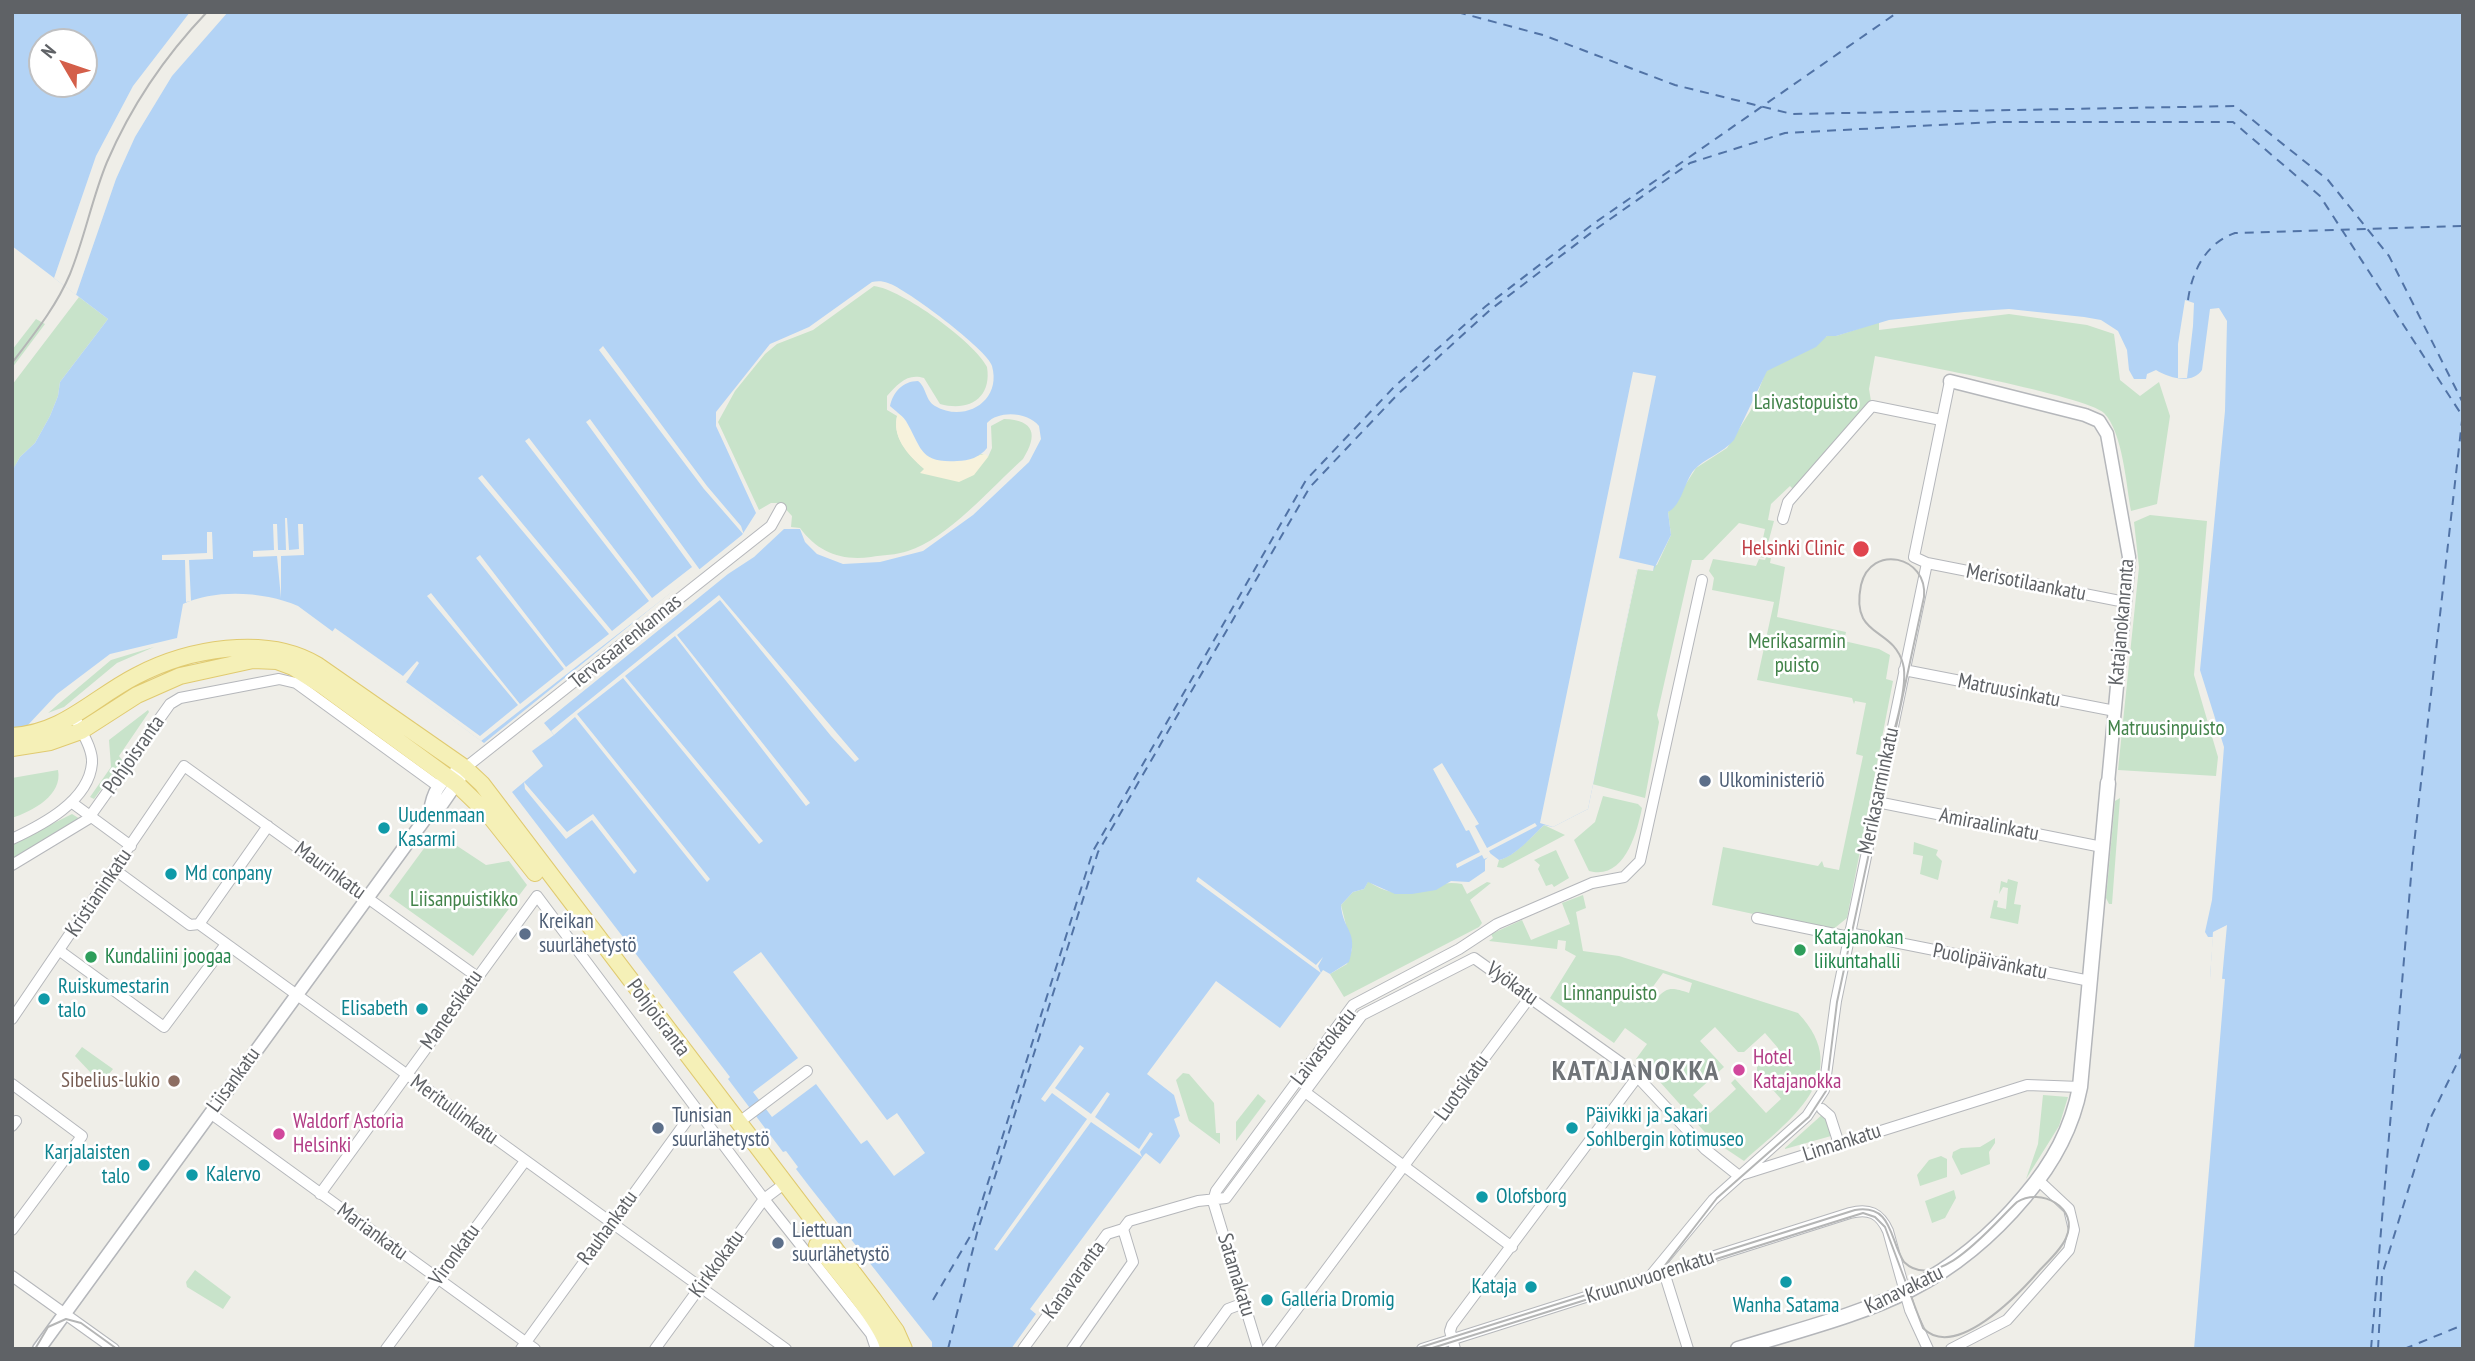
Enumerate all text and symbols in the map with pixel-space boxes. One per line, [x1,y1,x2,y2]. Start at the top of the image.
north arrow [28,28,98,98]
text: N [36,40,61,63]
park label: Laivastopuisto [1754,390,1858,416]
place label: Helsinki Clinic [1742,536,1845,562]
marker: Helsinki Clinic [1851,539,1871,559]
street label: Katajanokanranta [2104,558,2140,686]
street label: Merisotilaankatu [1964,559,2088,607]
street label: Tervasaarenkannas [565,589,687,695]
park label: Merikasarmin puisto [1748,629,1846,679]
street label: Matruusinkatu [1956,669,2062,713]
street label: Pohjoisranta [98,711,170,799]
park label: Matruusinpuisto [2108,716,2224,742]
street label: Merikasarminkatu [1853,725,1905,857]
place label: Ulkoministeriö [1719,768,1825,794]
marker: Ulkoministeriö [1697,773,1713,789]
place label: Uudenmaan Kasarmi [398,803,485,853]
street label: Amiraalinkatu [1937,803,2041,847]
marker: Uudenmaan Kasarmi [376,820,392,836]
street label: Maurinkatu [289,837,371,905]
street label: Kristianinkatu [60,844,138,942]
place label: Md conpany [185,861,272,887]
marker: Md conpany [163,866,179,882]
park label: Liisanpuistikko [410,887,518,913]
place label: Kreikan suurlähetystö [539,909,637,959]
place label: Katajanokan liikuntahalli [1814,925,1903,975]
marker: Kreikan suurlähetystö [517,926,533,942]
street label: Puolipäivänkatu [1931,939,2049,985]
marker: Katajanokan liikuntahalli [1792,942,1808,958]
place label: Kundaliini joogaa [105,944,232,970]
marker: Kundaliini joogaa [83,949,99,965]
street label: Vyökatu [1481,957,1543,1011]
street label: Maneesikatu [416,965,488,1055]
place label: Ruiskumestarin talo [58,974,169,1024]
street label: Pohjoisranta [621,974,695,1062]
park label: Linnanpuisto [1563,981,1657,1007]
marker: Ruiskumestarin talo [36,991,52,1007]
place label: Elisabeth [341,996,408,1022]
marker: Elisabeth [414,1001,430,1017]
street label: Laivastokatu [1286,1003,1362,1091]
street label: Liisankatu [202,1043,266,1117]
place label: Hotel Katajanokka [1753,1045,1841,1095]
street label: Luotsikatu [1430,1050,1494,1126]
district label: KATAJANOKKA [1553,1055,1719,1089]
marker: Hotel Katajanokka [1731,1062,1747,1078]
place label: Sibelius-lukio [61,1068,160,1094]
street label: Meritullinkatu [405,1070,503,1150]
marker: Sibelius-lukio [166,1073,182,1089]
place label: Tunisian suurlähetystö [672,1103,770,1153]
place label: Päivikki ja Sakari Sohlbergin kotimuseo [1586,1103,1744,1153]
place label: Waldorf Astoria Helsinki [293,1109,404,1159]
street label: Linnankatu [1800,1119,1884,1167]
marker: Tunisian suurlähetystö [650,1120,666,1136]
marker: Päivikki ja Sakari Sohlbergin kotimuseo [1564,1120,1580,1136]
marker: Waldorf Astoria Helsinki [271,1126,287,1142]
place label: Karjalaisten talo [45,1140,130,1190]
marker: Karjalaisten talo [136,1157,152,1173]
place label: Kalervo [206,1162,261,1188]
marker: Kalervo [184,1167,200,1183]
place label: Olofsborg [1496,1184,1567,1210]
street label: Rauhankatu [573,1186,643,1270]
marker: Olofsborg [1474,1189,1490,1205]
street label: Mariankatu [332,1198,412,1266]
place label: Liettuan suurlähetystö [792,1218,890,1268]
street label: Vironkatu [424,1219,486,1291]
street label: Kirkkokatu [684,1225,750,1303]
street label: Satamakatu [1212,1231,1260,1319]
marker: Liettuan suurlähetystö [770,1235,786,1251]
street label: Kanavaranta [1037,1236,1111,1324]
street label: Kruunuvuorenkatu [1583,1244,1717,1310]
street label: Kanavakatu [1861,1260,1947,1320]
place label: Kataja [1472,1274,1517,1300]
marker: Wanha Satama [1778,1274,1794,1290]
marker: Kataja [1523,1279,1539,1295]
place label: Galleria Dromig [1281,1287,1395,1313]
marker: Galleria Dromig [1259,1292,1275,1308]
place label: Wanha Satama [1733,1293,1839,1319]

